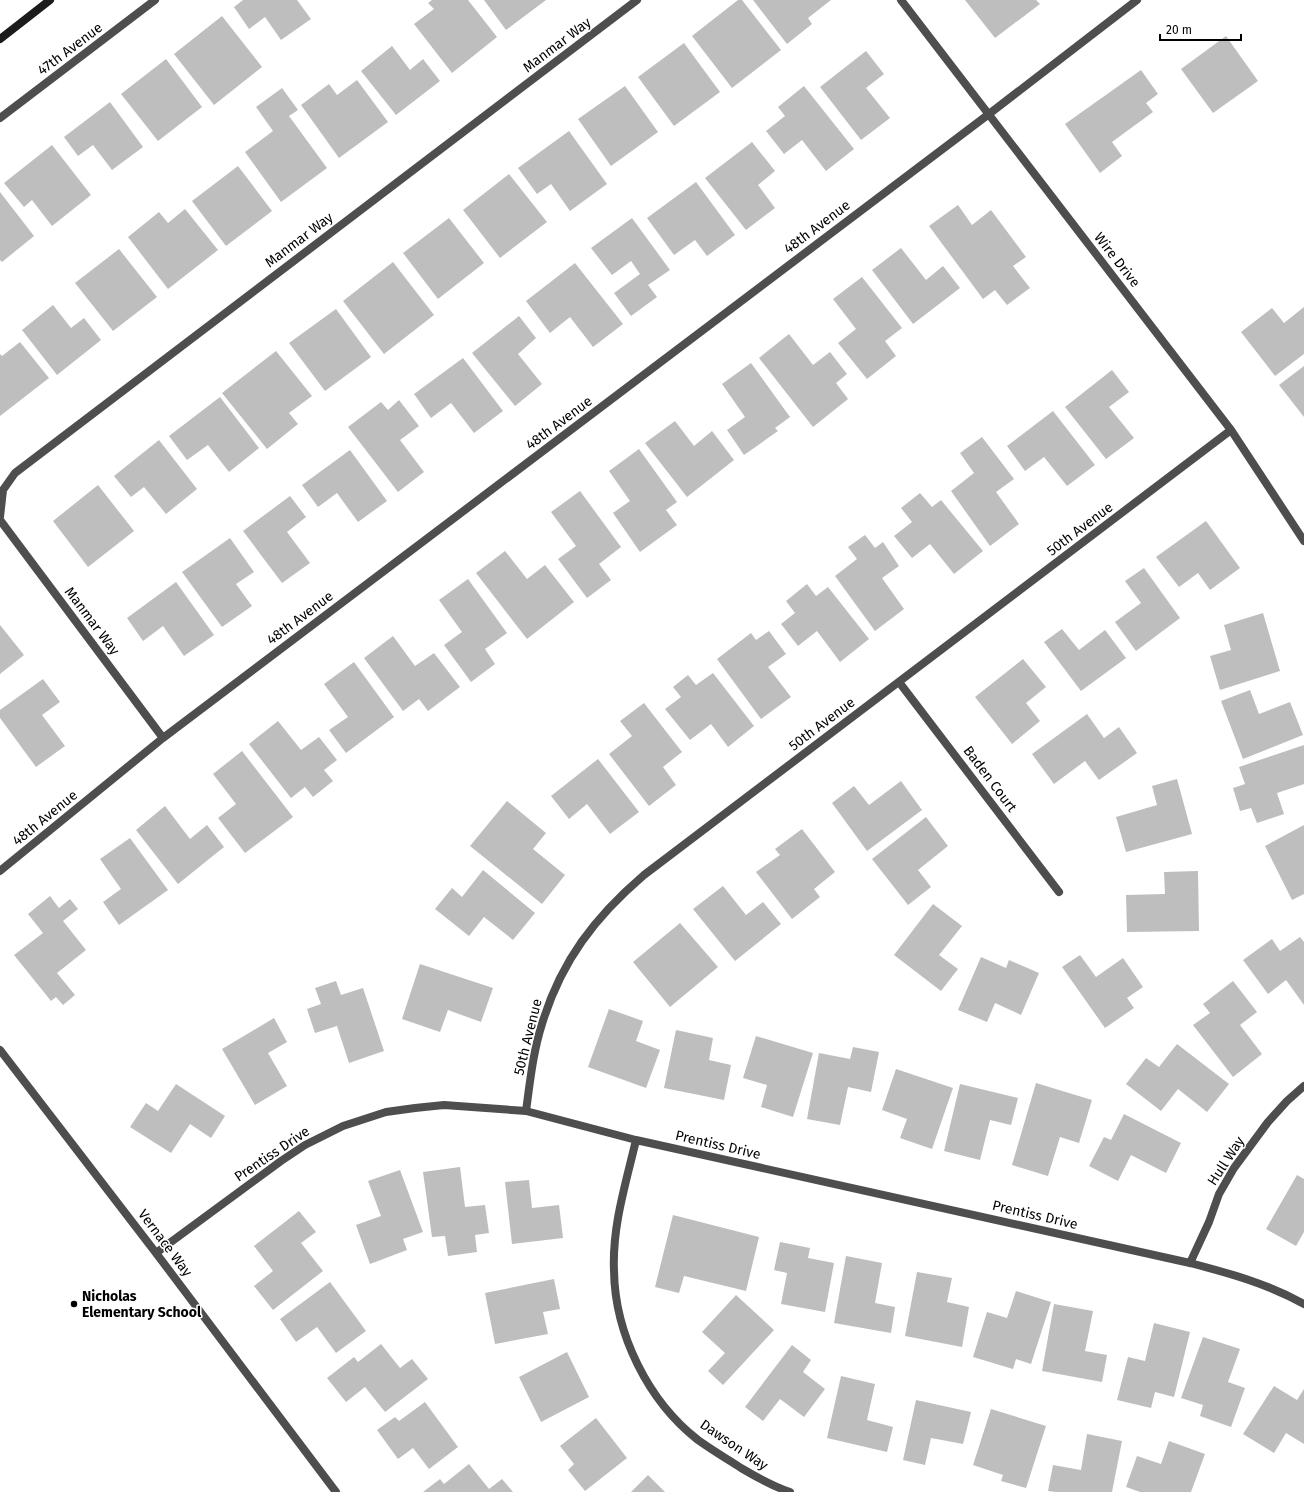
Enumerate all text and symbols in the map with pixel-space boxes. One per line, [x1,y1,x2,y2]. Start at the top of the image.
street label: Manmar Way [520,14,594,76]
scale bar [1160,16,1241,42]
street label: 47th Avenue [34,19,106,79]
text: 20 m [1166,23,1192,37]
street label: 48th Avenue [780,197,854,257]
street label: Manmar Way [262,209,336,271]
street label: Wire Drive [1090,229,1144,291]
street label: 48th Avenue [522,393,596,453]
street label: 50th Avenue [1044,499,1116,559]
street label: Manmar Way [61,584,123,658]
street label: 48th Avenue [263,588,337,648]
street label: 50th Avenue [786,694,858,754]
street label: Baden Court [960,743,1021,816]
street label: 48th Avenue [9,787,81,849]
street label: 50th Avenue [510,997,546,1077]
street label: Prentiss Drive [231,1123,313,1185]
street label: Prentiss Drive [674,1127,762,1163]
street label: Hull Way [1204,1133,1248,1189]
street label: Prentiss Drive [991,1197,1079,1233]
street label: Vernace Way [134,1206,196,1280]
place label: Nicholas Elementary School [82,1288,202,1321]
marker: Nicholas Elementary School [69,1299,79,1309]
street label: Dawson Way [697,1416,771,1474]

